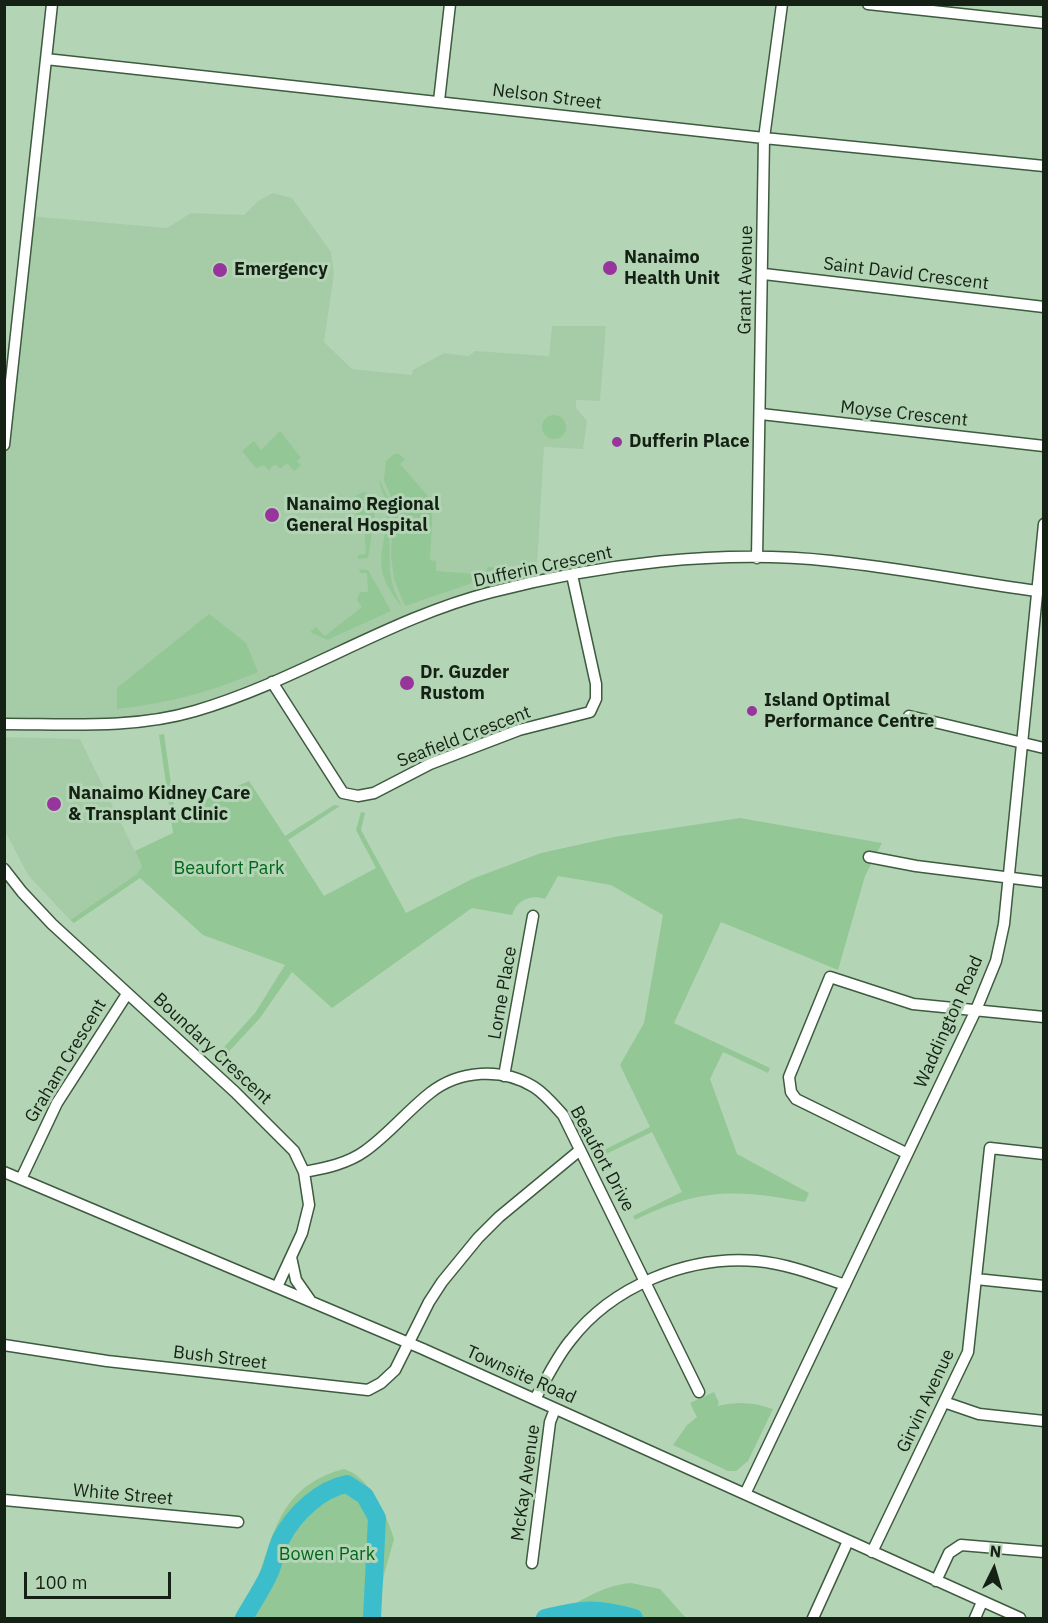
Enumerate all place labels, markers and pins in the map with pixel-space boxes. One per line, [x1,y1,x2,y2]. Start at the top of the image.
place label: Nanaimo Health Unit [624,247,720,290]
place label: Emergency [234,259,328,281]
marker: Nanaimo Health Unit [601,259,619,277]
marker: Emergency [211,261,229,279]
place label: Dufferin Place [629,431,750,453]
marker: Dufferin Place [610,435,624,449]
place label: Nanaimo Regional General Hospital [286,494,440,536]
marker: Nanaimo Regional General Hospital [263,506,281,524]
place label: Dr. Guzder Rustom [420,662,509,704]
marker: Dr. Guzder Rustom [398,674,416,692]
place label: Island Optimal Performance Centre [764,690,934,732]
marker: Island Optimal Performance Centre [745,704,759,718]
place label: Nanaimo Kidney Care & Transplant Clinic [68,783,250,826]
marker: Nanaimo Kidney Care & Transplant Clinic [45,795,63,813]

